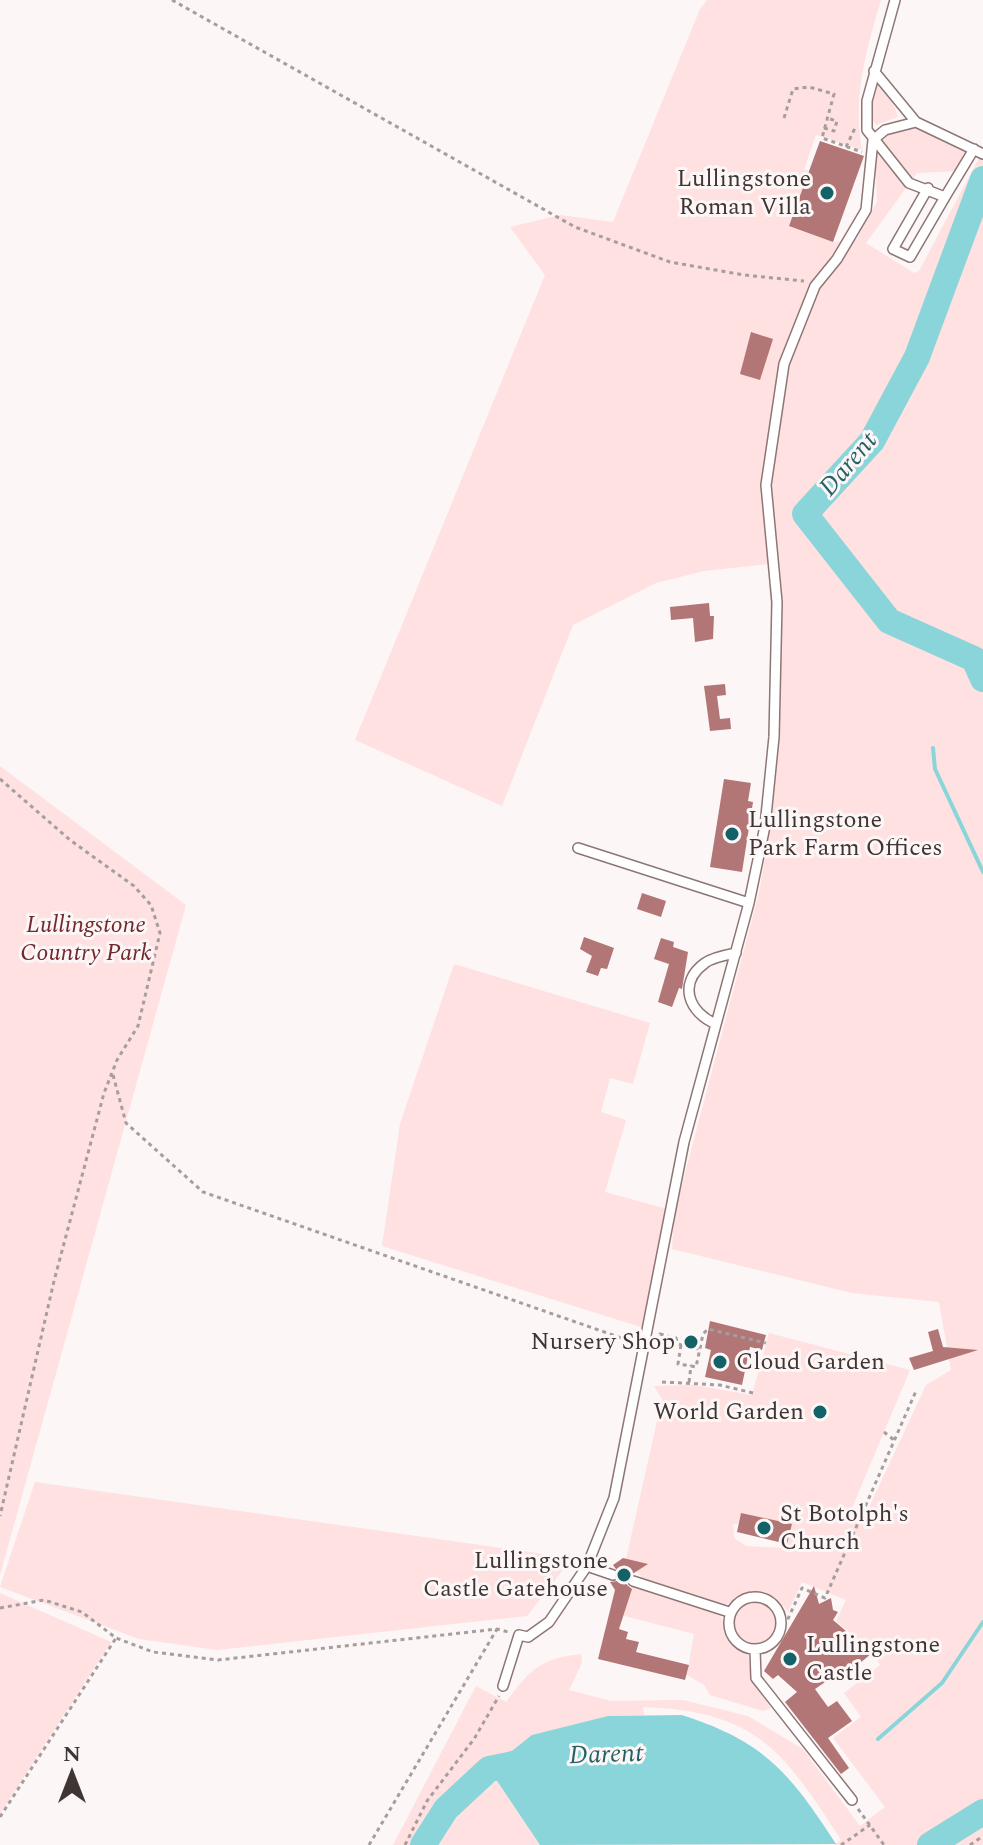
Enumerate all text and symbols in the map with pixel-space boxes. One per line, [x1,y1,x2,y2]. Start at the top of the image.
place label: Lullingstone Roman Villa [677,161,811,225]
marker: Lullingstone Roman Villa [818,184,836,202]
water label: Darent [809,422,888,505]
place label: Lullingstone Park Farm Offices [748,802,943,866]
marker: Lullingstone Park Farm Offices [723,825,741,843]
park label: Lullingstone Country Park [20,907,152,971]
place label: Nursery Shop [531,1324,675,1360]
marker: Nursery Shop [682,1333,700,1351]
place label: Cloud Garden [736,1344,885,1380]
marker: Cloud Garden [711,1353,729,1371]
place label: World Garden [653,1394,804,1430]
marker: World Garden [811,1403,829,1421]
place label: St Botolph's Church [780,1496,909,1560]
marker: St Botolph's Church [755,1519,773,1537]
place label: Lullingstone Castle Gatehouse [423,1543,608,1607]
marker: Lullingstone Castle Gatehouse [615,1566,633,1584]
place label: Lullingstone Castle [806,1627,940,1691]
marker: Lullingstone Castle [781,1650,799,1668]
north arrow [32,1733,112,1813]
water label: Darent [568,1733,645,1775]
text: N [63,1738,81,1771]

